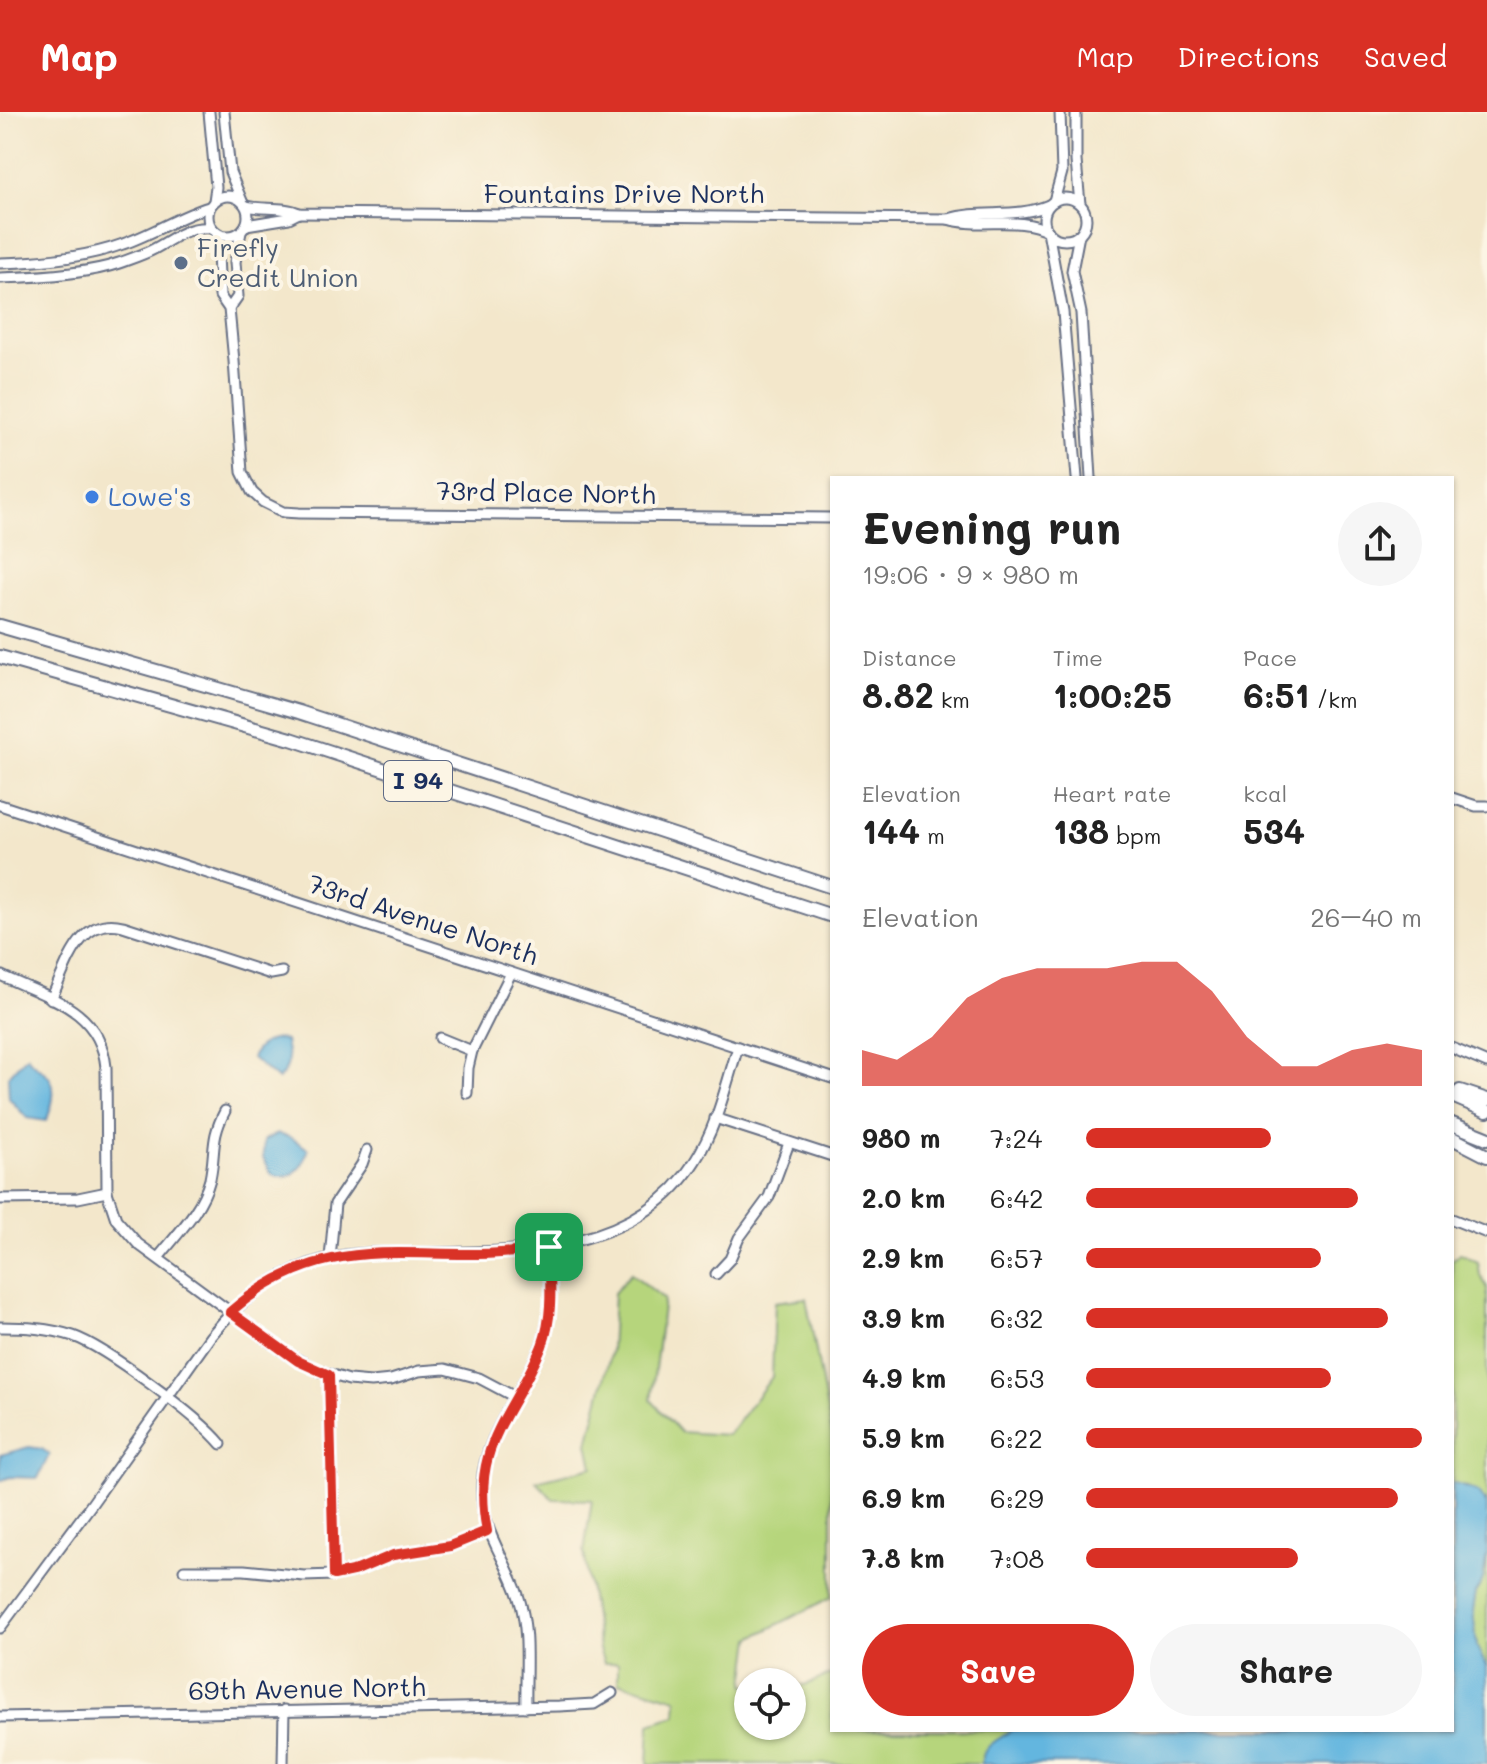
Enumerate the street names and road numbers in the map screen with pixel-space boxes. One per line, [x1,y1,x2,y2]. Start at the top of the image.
street label: Fountains Drive North [484,176,764,210]
street label: 73rd Place North [436,473,656,511]
road number: I 94 [384,761,452,801]
street label: 73rd Avenue North [304,866,542,972]
street label: 69th Avenue North [188,1669,426,1707]

